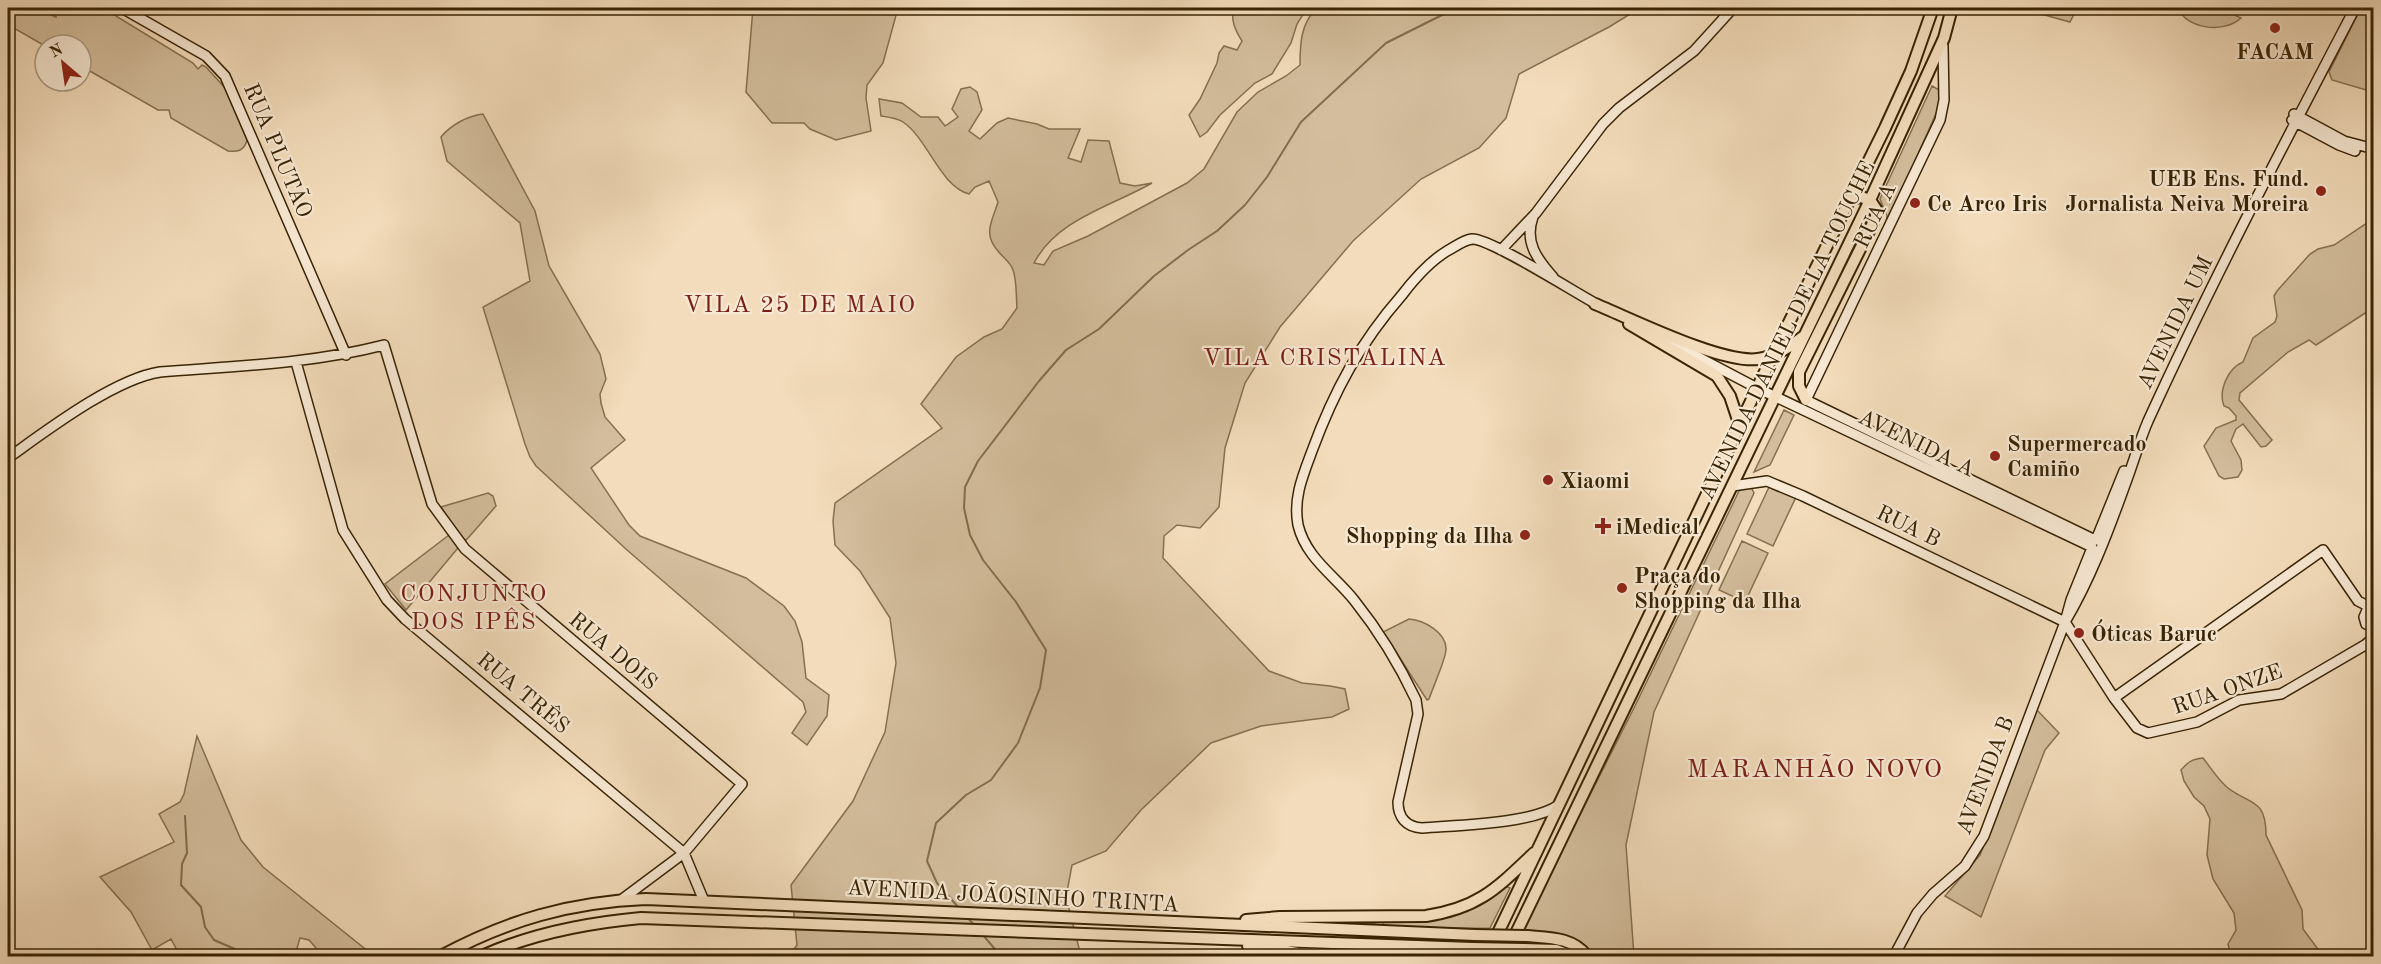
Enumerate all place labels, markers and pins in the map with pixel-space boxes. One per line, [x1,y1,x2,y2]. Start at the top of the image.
marker: FACAM [2268,21,2282,35]
place label: FACAM [2236,42,2314,64]
place label: UEB Ens. Fund. Jornalista Neiva Moreira [2065,169,2309,216]
marker: UEB Ens. Fund. Jornalista Neiva Moreira [2314,184,2328,198]
place label: Ce Arco Iris [1927,194,2047,216]
marker: Ce Arco Iris [1908,196,1922,210]
place label: Supermercado Camiño [2007,434,2147,481]
marker: Supermercado Camiño [1988,449,2002,463]
place label: Xiaomi [1560,471,1629,493]
marker: Xiaomi [1541,473,1555,487]
marker: iMedical [1594,517,1612,535]
place label: iMedical [1616,517,1699,539]
place label: Shopping da Ilha [1346,526,1513,548]
marker: Shopping da Ilha [1518,528,1532,542]
place label: Praça do Shopping da Ilha [1634,566,1801,613]
marker: Praça do Shopping da Ilha [1615,581,1629,595]
place label: Óticas Baruc [2091,619,2217,646]
marker: Óticas Baruc [2072,626,2086,640]

